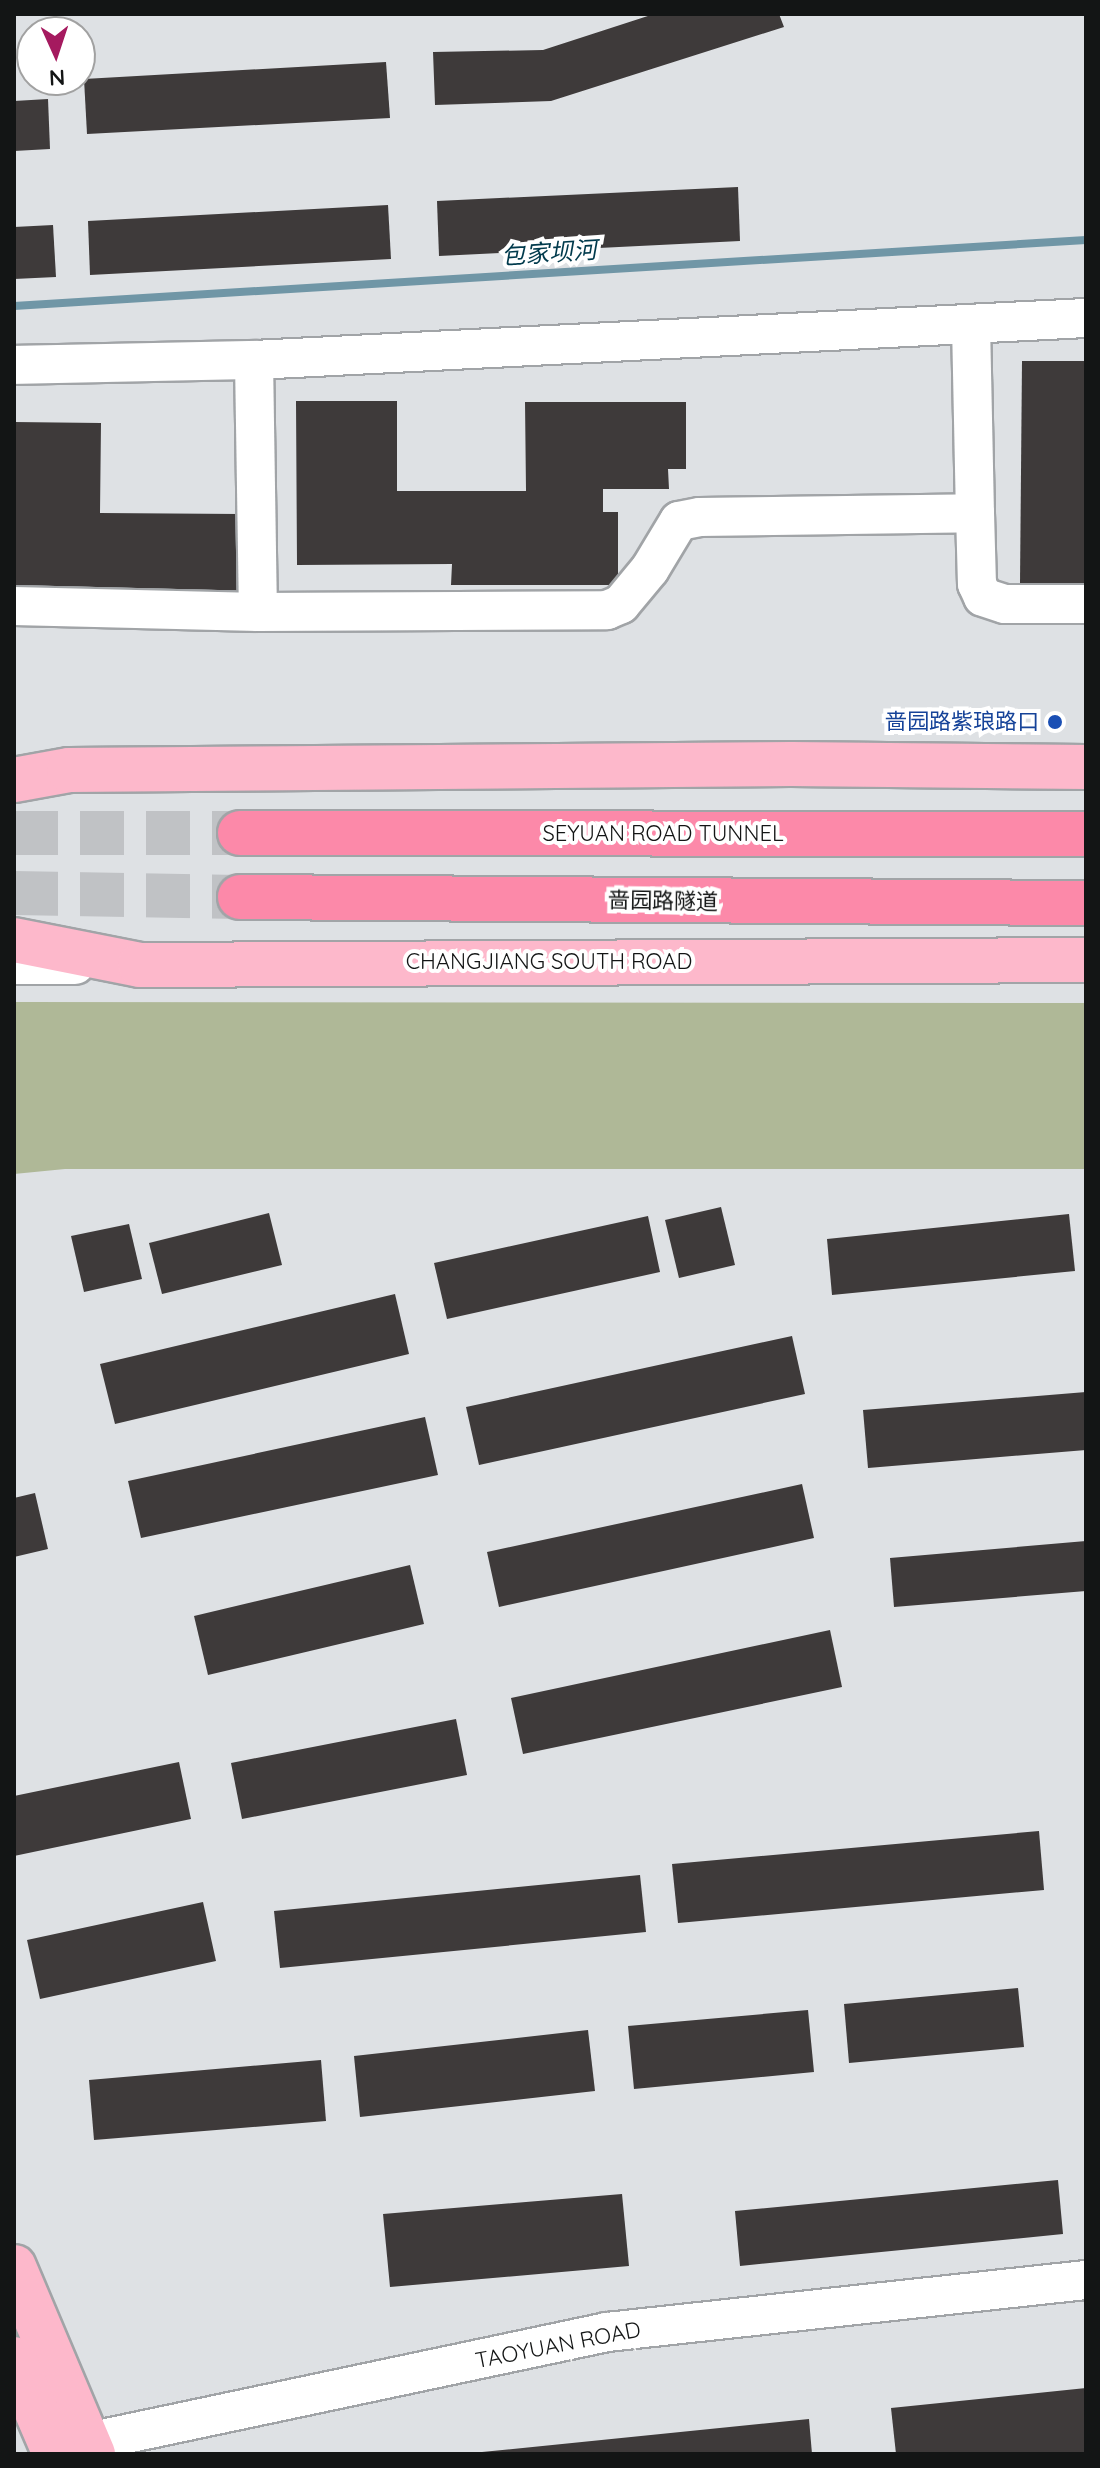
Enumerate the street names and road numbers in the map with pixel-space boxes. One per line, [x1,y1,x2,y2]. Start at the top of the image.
street label: SEYUAN ROAD TUNNEL [542,821,784,847]
street label: 啬园路隧道 [608,887,718,915]
street label: CHANGJIANG SOUTH ROAD [406,949,692,975]
street label: TAOYUAN ROAD [473,2316,643,2374]

